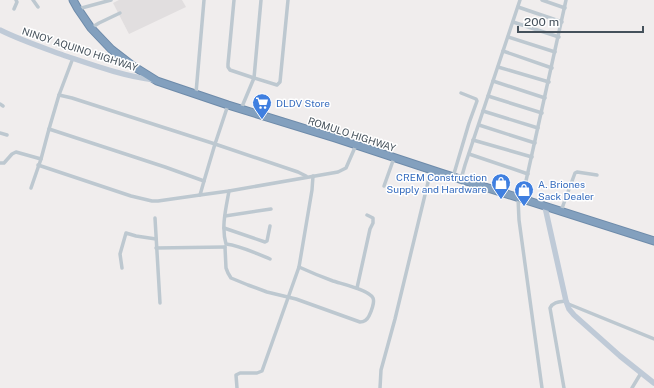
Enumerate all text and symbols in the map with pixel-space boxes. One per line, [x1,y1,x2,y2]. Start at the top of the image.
scale bar [518,8,643,34]
text: 200 m [524,15,559,29]
street label: NINOY AQUINO HIGHWAY [21,25,139,73]
supermarket icon: DLDV Store [251,92,273,120]
place label: DLDV Store [276,97,330,109]
street label: ROMULO HIGHWAY [307,114,397,154]
place label: CREM Construction Supply and Hardware [387,171,487,195]
shop icon: CREM Construction Supply and Hardware [490,172,512,200]
place label: A. Briones Sack Dealer [538,178,594,202]
shop icon: A. Briones Sack Dealer [513,179,535,207]

